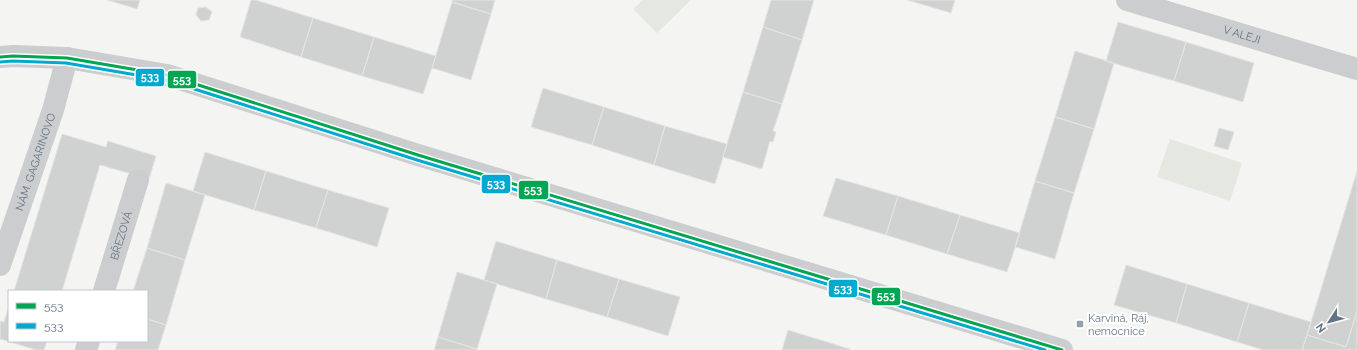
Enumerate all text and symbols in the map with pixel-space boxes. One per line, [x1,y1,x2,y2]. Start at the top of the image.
street label: V ALEJI [1222,23,1262,46]
line badge: 533 [135,68,165,87]
line badge: 553 [167,70,197,89]
text: 533 [141,71,159,84]
text: 553 [173,74,191,87]
street label: NÁM. GAGARINOVO [12,111,58,213]
line badge: 533 [481,174,511,194]
text: 533 [487,178,505,191]
line badge: 553 [518,180,549,200]
text: 553 [524,184,542,197]
street label: BŘEZOVÁ [107,209,135,261]
line badge: 533 [828,279,858,298]
text: 533 [834,283,852,296]
line badge: 553 [871,287,901,306]
legend [8,290,148,342]
text: 553 [877,290,895,303]
text: 553 [44,299,64,313]
north arrow [1309,302,1349,342]
place label: Karviná, Ráj, nemocnice [1088,312,1149,338]
text: 533 [44,319,63,333]
marker: Karviná, Ráj, nemocnice [1075,319,1085,329]
text: N [1314,320,1329,335]

